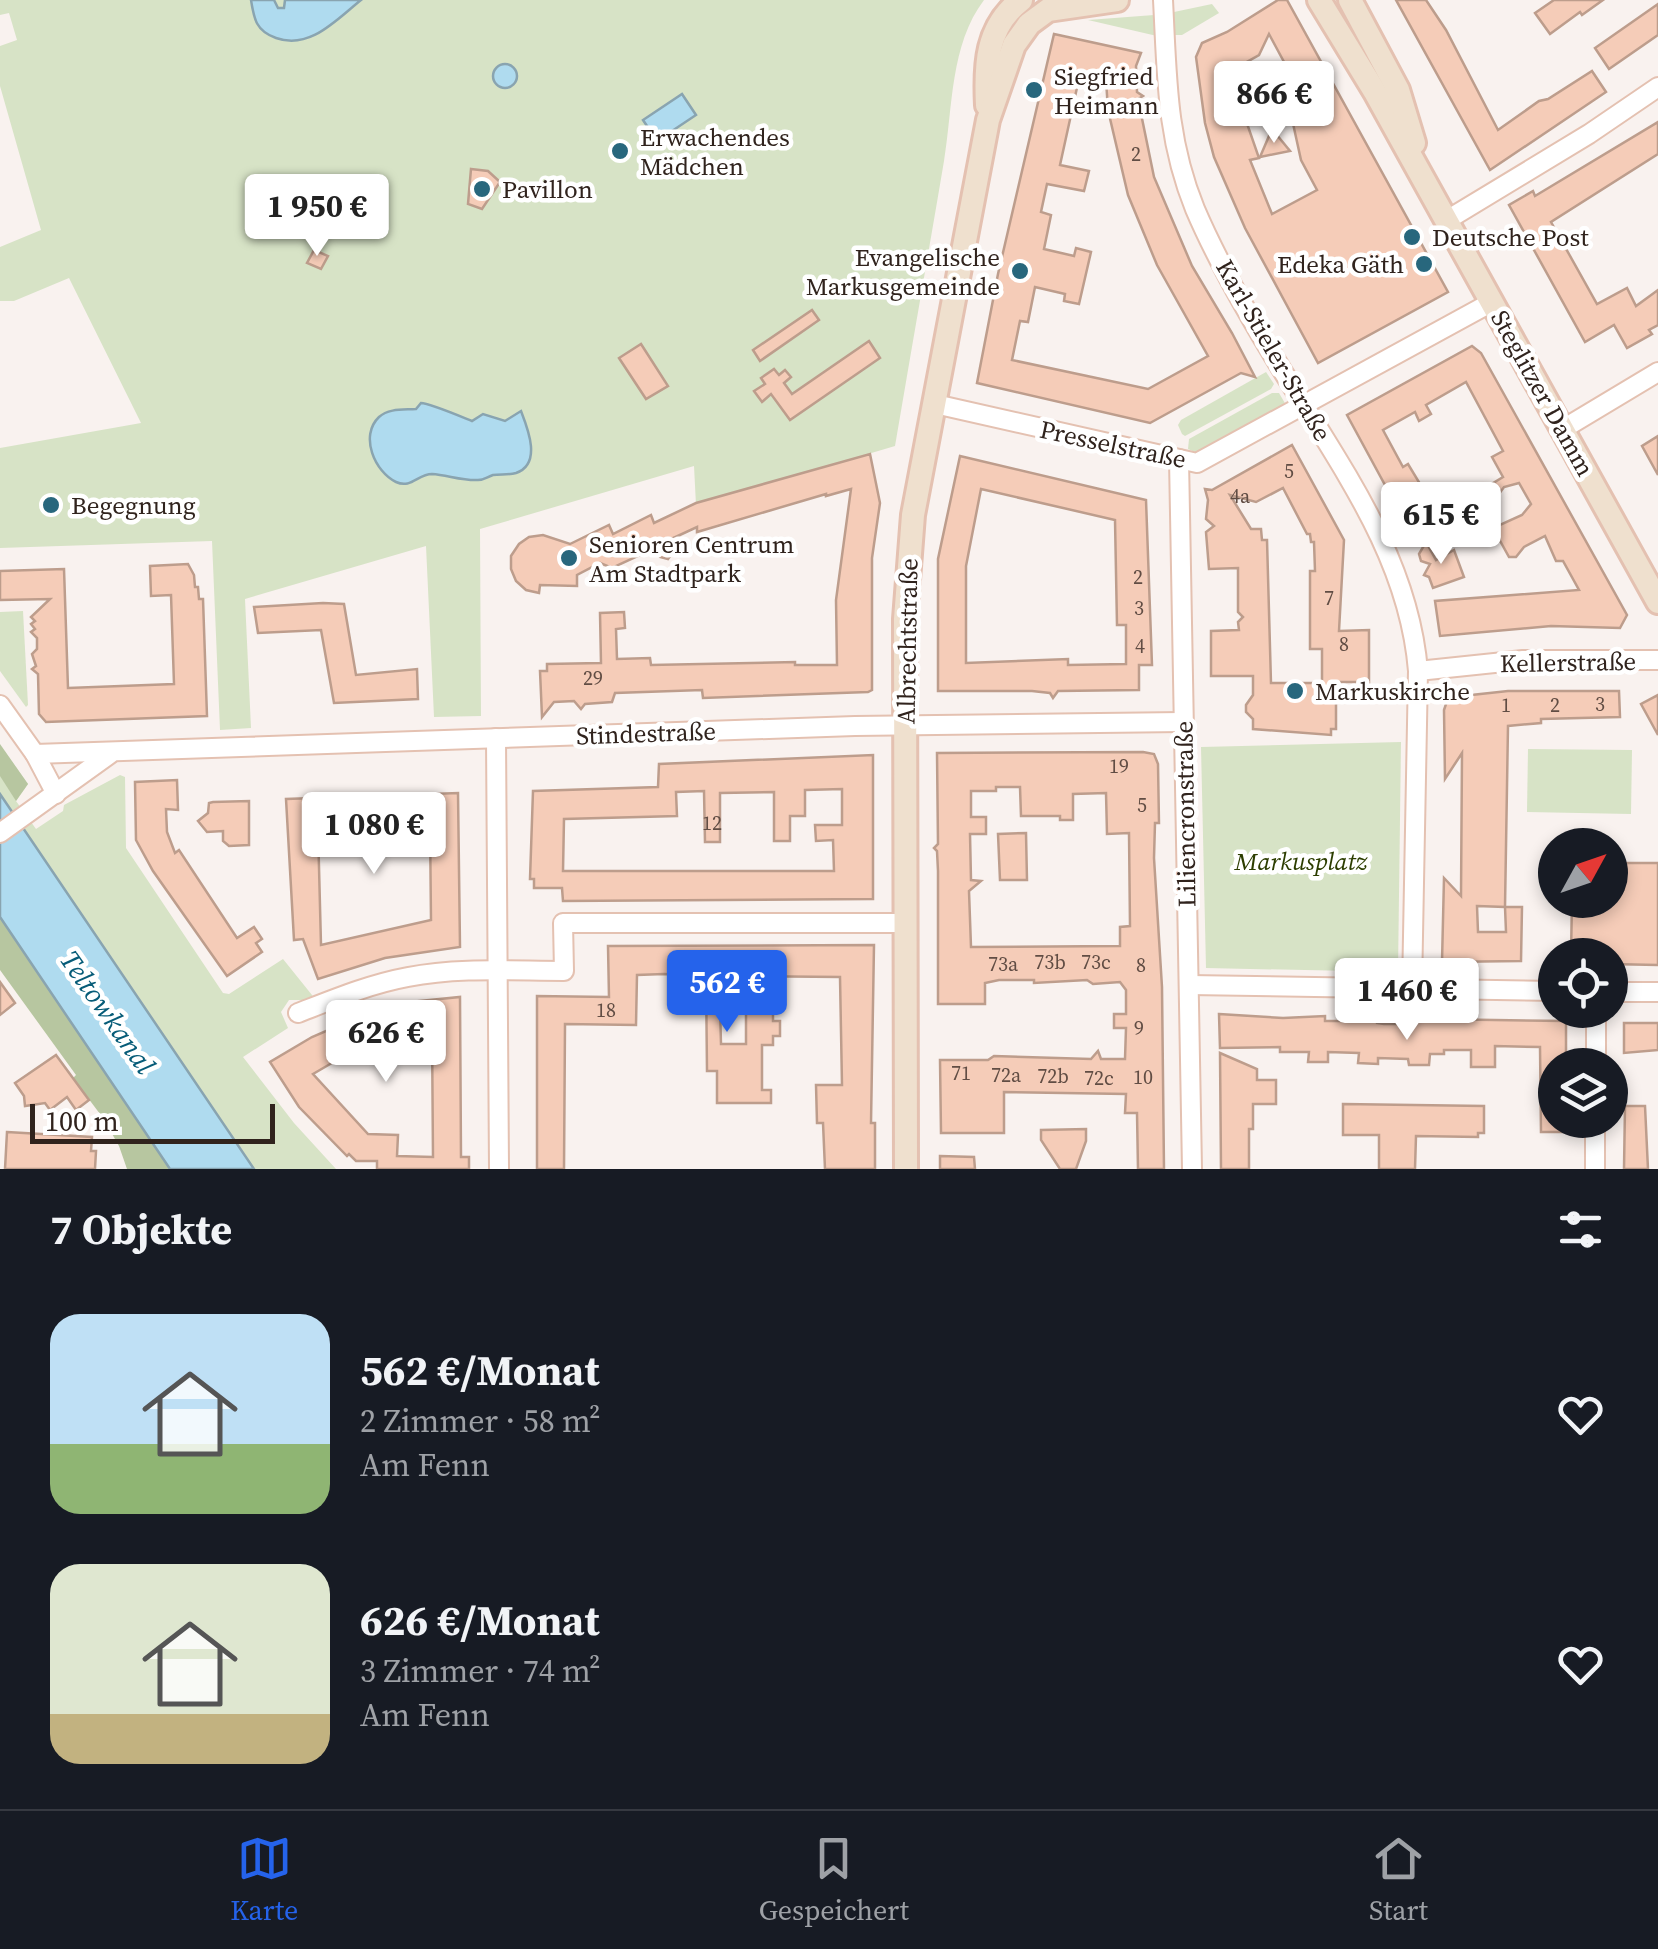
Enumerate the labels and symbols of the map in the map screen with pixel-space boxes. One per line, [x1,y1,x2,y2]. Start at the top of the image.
place label: Siegfried Heimann [1054,59,1159,122]
pin: 866 € [1204,61,1344,146]
marker: Siegfried Heimann [1023,79,1045,101]
place label: Erwachendes Mädchen [640,120,790,183]
marker: Erwachendes Mädchen [609,140,631,162]
house number: 2 [1131,140,1141,168]
place label: Pavillon [502,172,593,206]
pin: 1 950 € [225,174,409,259]
marker: Pavillon [471,178,493,200]
place label: Deutsche Post [1432,220,1589,254]
marker: Deutsche Post [1401,226,1423,248]
place label: Evangelische Markusgemeinde [806,240,1000,303]
place label: Edeka Gäth [1277,247,1404,281]
street label: Karl-Stieler-Straße [1208,253,1340,447]
marker: Edeka Gäth [1413,253,1435,275]
marker: Evangelische Markusgemeinde [1009,260,1031,282]
street label: Steglitzer Damm [1483,304,1603,482]
street label: Presselstraße [1037,412,1189,476]
house number: 5 [1284,457,1294,485]
house number: 4a [1230,482,1251,510]
pin: 615 € [1371,482,1511,567]
place label: Begegnung [71,488,196,522]
marker: Begegnung [40,494,62,516]
place label: Senioren Centrum Am Stadtpark [589,527,794,590]
marker: Senioren Centrum Am Stadtpark [558,547,580,569]
street label: Albrechtstraße [889,558,925,724]
house number: 2 [1133,563,1143,591]
house number: 7 [1324,584,1334,612]
house number: 3 [1134,594,1144,622]
house number: 8 [1339,630,1349,658]
house number: 4 [1135,632,1145,660]
street label: Kellerstraße [1500,644,1636,680]
house number: 29 [583,664,603,692]
place label: Markuskirche [1315,674,1470,708]
marker: Markuskirche [1284,680,1306,702]
house number: 3 [1595,690,1605,718]
house number: 1 [1501,691,1511,719]
house number: 2 [1550,691,1560,719]
street label: Stindestraße [576,714,716,752]
street label: Liliencronstraße [1166,721,1204,907]
house number: 19 [1109,752,1129,780]
house number: 5 [1137,791,1147,819]
pin: 1 080 € [282,792,466,877]
house number: 12 [702,809,722,837]
north arrow [1538,828,1628,918]
park label: Markusplatz [1234,844,1368,878]
water label: Teltowkanal [51,943,165,1082]
house number: 73b [1034,948,1066,976]
house number: 73c [1081,948,1111,976]
pin: 562 € [657,950,797,1035]
house number: 73a [988,950,1019,978]
house number: 8 [1136,951,1146,979]
pin: 1 460 € [1315,958,1499,1043]
house number: 18 [596,996,616,1024]
pin: 626 € [316,1000,456,1085]
house number: 9 [1134,1014,1144,1042]
house number: 71 [951,1059,971,1087]
house number: 72a [991,1061,1022,1089]
house number: 72b [1037,1062,1069,1090]
house number: 10 [1133,1063,1153,1091]
house number: 72c [1084,1064,1114,1092]
scale bar [30,1099,275,1144]

